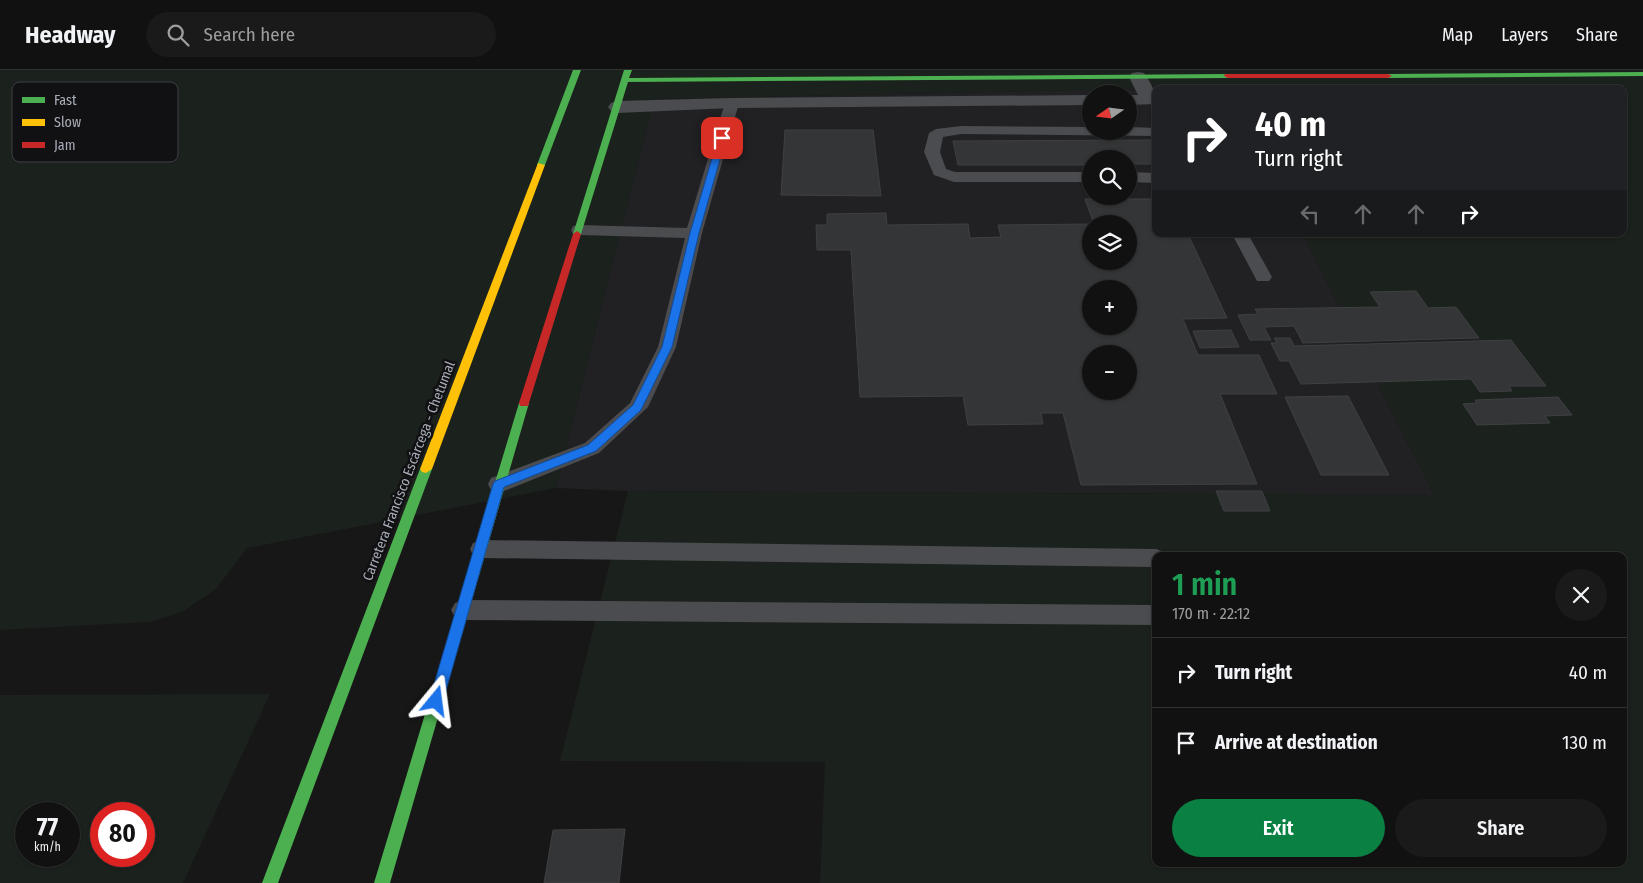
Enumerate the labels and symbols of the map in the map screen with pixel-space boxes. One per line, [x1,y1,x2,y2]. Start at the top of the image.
legend [12,82,178,162]
north arrow [1082,85,1138,140]
text: Fast [54,92,77,109]
text: Slow [54,114,81,131]
pin [701,117,743,159]
text: Jam [54,137,75,154]
street label: Carretera Francisco Escárcega - Chetumal [359,359,459,583]
position arrow [409,674,461,726]
speed limit sign: 80 [90,802,155,867]

